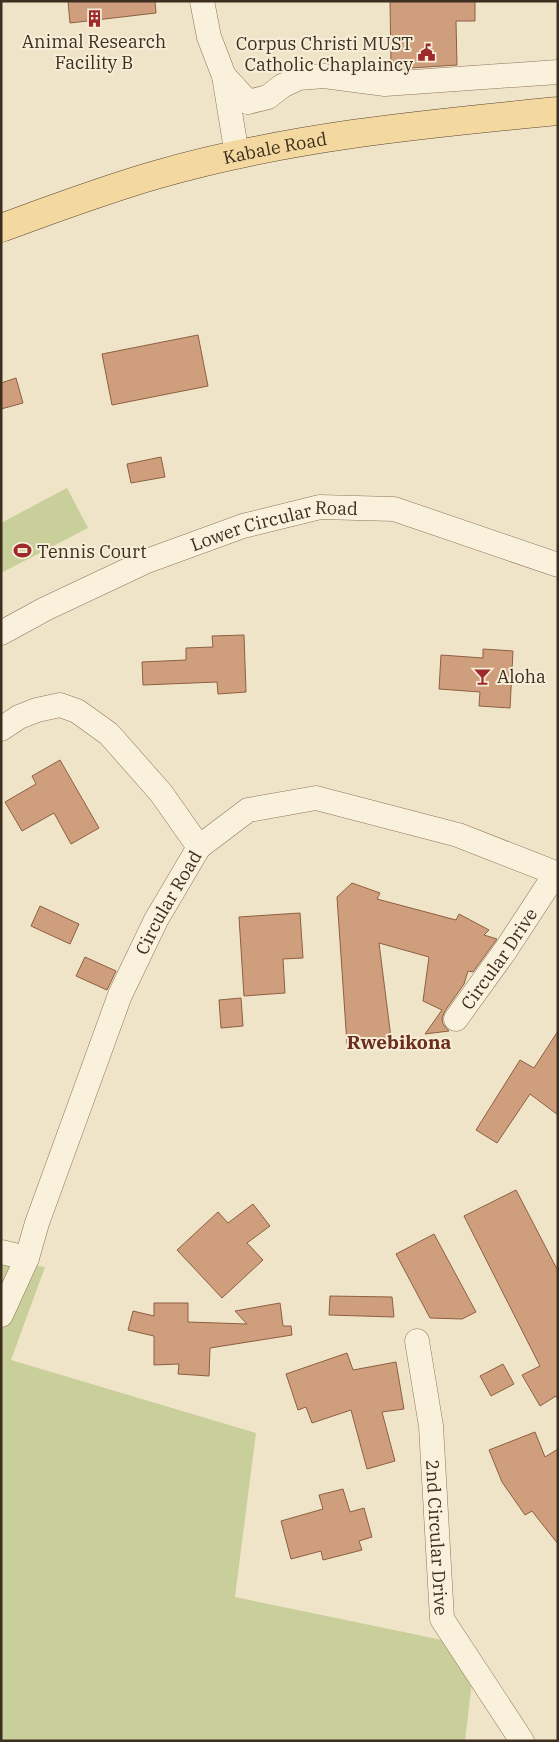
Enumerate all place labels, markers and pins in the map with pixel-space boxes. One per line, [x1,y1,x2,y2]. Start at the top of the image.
building icon: Animal Research Facility B [84,8,104,28]
place label: Animal Research Facility B [22,30,166,74]
place label: Corpus Christi MUST Catholic Chaplaincy [236,32,413,76]
public building icon: Corpus Christi MUST Catholic Chaplaincy [417,43,437,63]
place label: Tennis Court [37,540,147,563]
sports icon: Tennis Court [13,541,33,561]
place label: Aloha [497,665,546,688]
bar icon: Aloha [473,666,493,686]

